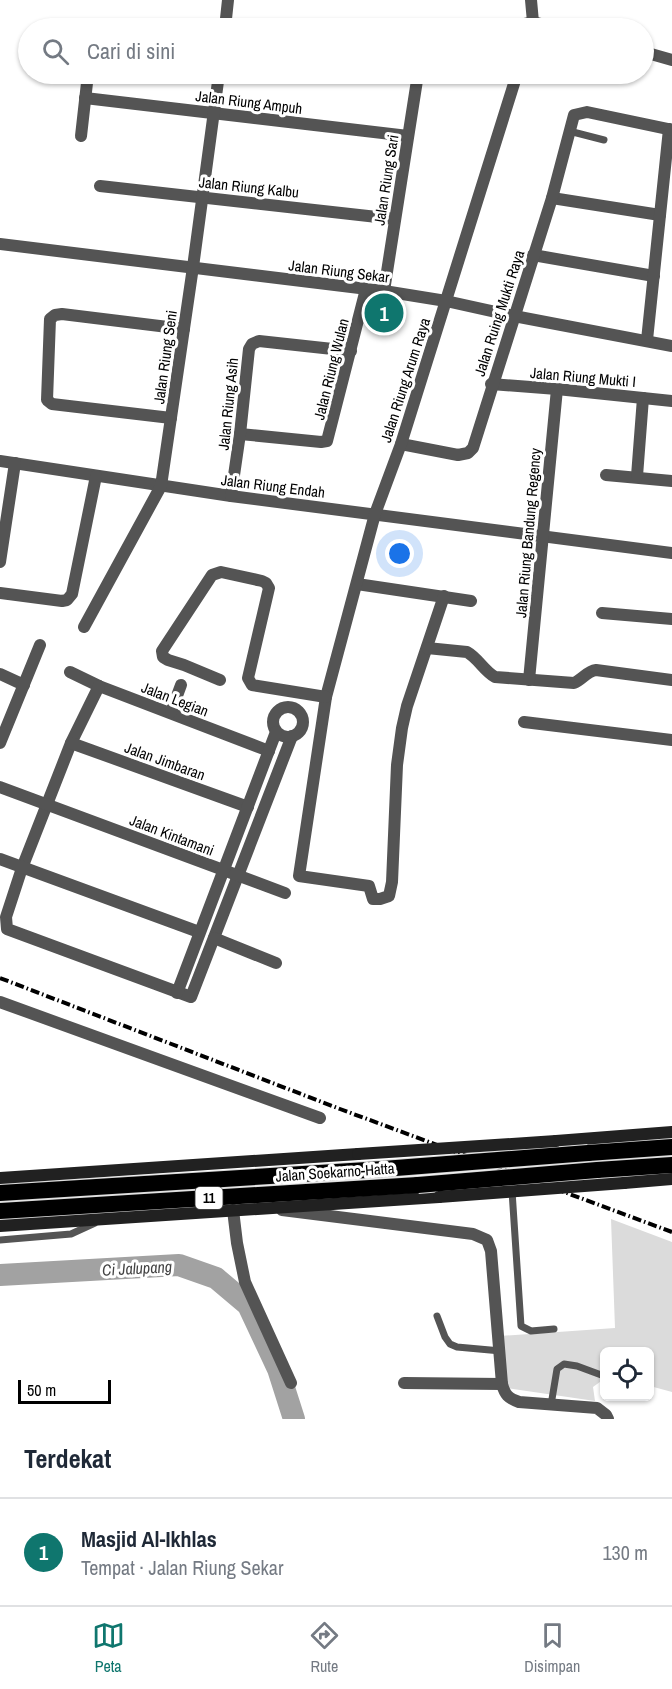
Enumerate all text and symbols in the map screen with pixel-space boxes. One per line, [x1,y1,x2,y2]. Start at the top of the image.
search box [18,18,654,84]
icon: search [39,35,72,68]
text: Cari di sini [87,36,175,66]
street label: Jalan Riung Ampuh [194,85,304,119]
street label: Jalan Riung Sari [368,133,404,227]
street label: Jalan Riung Kalbu [198,171,300,203]
street label: Jalan Ruing Mukti Raya [469,247,529,379]
street label: Jalan Riung Sekar [287,254,391,288]
pin: 1 [364,290,404,336]
street label: Jalan Riung Seni [148,309,182,405]
street label: Jalan Riung Arum Raya [375,315,435,445]
street label: Jalan Riung Wulan [308,316,354,422]
street label: Jalan Riung Asih [213,357,243,451]
street label: Jalan Riung Mukti I [529,362,637,392]
street label: Jalan Riung Bandung Regency [510,446,546,619]
street label: Jalan Riung Endah [220,469,326,503]
your location [385,539,414,568]
street label: Jalan Legian [138,677,212,721]
street label: Jalan Jimbaran [122,737,208,785]
street label: Jalan Kintamani [127,809,217,861]
street label: Jalan Soekarno-Hatta [275,1157,395,1187]
road number: 11 [196,1187,222,1209]
water label: Ci Jalupang [101,1255,173,1281]
map controls [600,1347,654,1401]
button: locate [600,1347,654,1401]
scale bar [18,1377,111,1404]
text: 50 m [27,1379,56,1401]
text: Terdekat [24,1441,111,1476]
text: Masjid Al-Ikhlas [81,1524,217,1554]
text: 1 [39,1539,48,1566]
text: 130 m [602,1539,648,1566]
text: Tempat · Jalan Riung Sekar [81,1554,283,1581]
tab: Peta [92,1619,125,1677]
tab: Rute [308,1619,341,1677]
tab: Disimpan [524,1619,580,1677]

